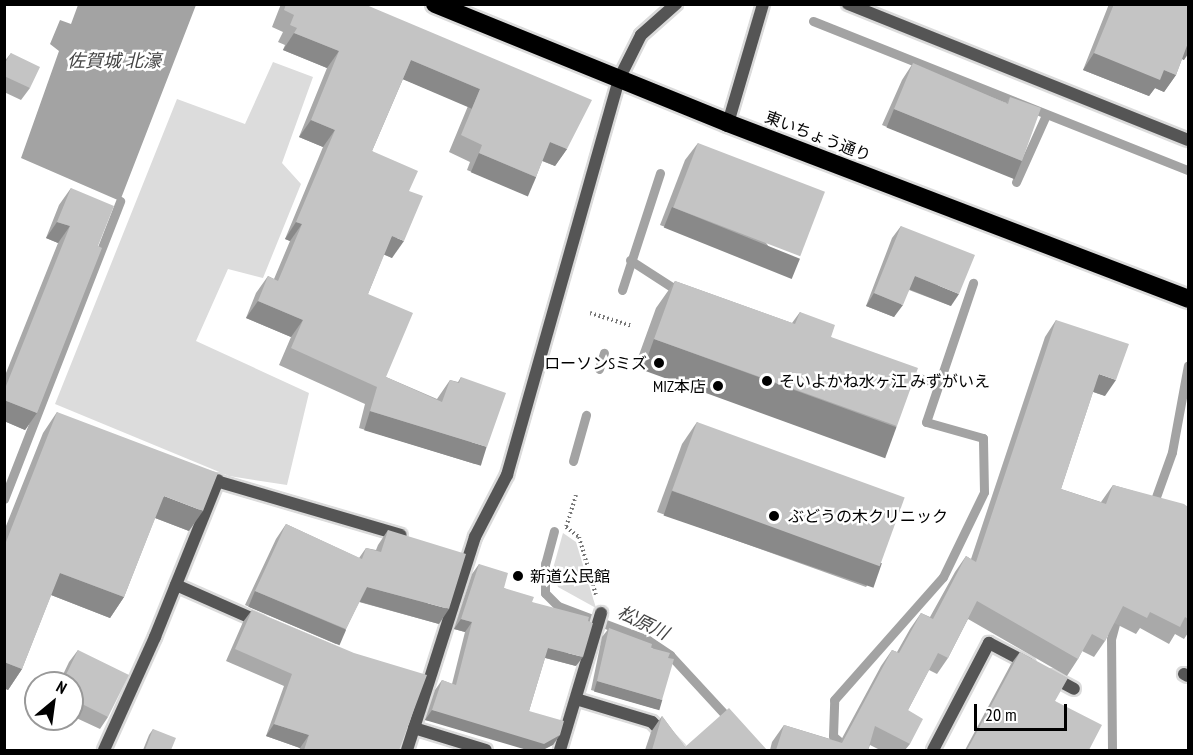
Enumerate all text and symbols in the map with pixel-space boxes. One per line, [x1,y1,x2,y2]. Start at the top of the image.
water label: 佐賀城 北濠 [67,50,161,72]
street label: 東いちょう通り [762,107,874,165]
place label: ローソンSミズ [544,353,647,373]
marker: ローソンSミズ [652,356,666,370]
place label: そいよかね水ヶ江 みずがいえ [779,371,990,391]
marker: そいよかね水ヶ江 みずがいえ [760,374,774,388]
place label: MIZ本店 [653,376,706,396]
marker: MIZ本店 [711,379,725,393]
place label: ぶどうの木クリニック [788,506,948,526]
marker: ぶどうの木クリニック [765,507,783,525]
place label: 新道公民館 [530,566,610,586]
marker: 新道公民館 [511,569,525,583]
water label: 松原川 [614,601,672,645]
north arrow [24,671,84,731]
text: N [53,676,70,698]
scale bar [977,692,1070,730]
text: 20 m [985,703,1017,726]

